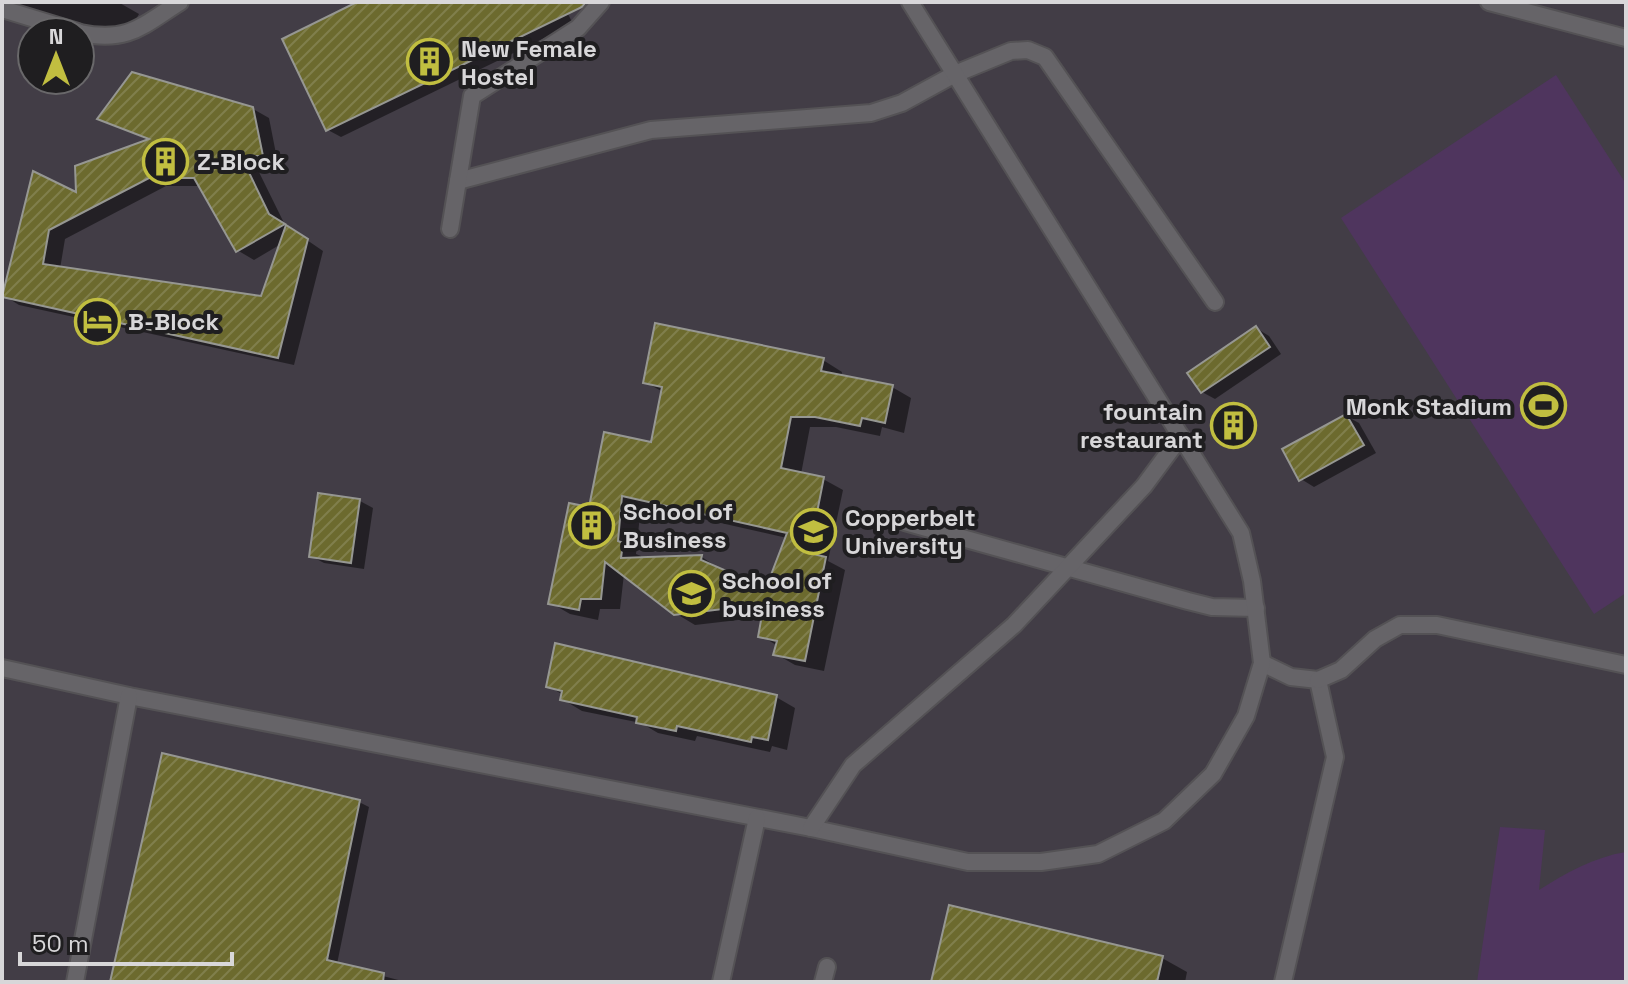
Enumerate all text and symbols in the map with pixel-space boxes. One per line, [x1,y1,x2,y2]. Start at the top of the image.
north arrow [16,16,96,96]
text: N [49,22,63,50]
place label: New Female Hostel [461,33,597,92]
building icon: New Female Hostel [406,38,454,86]
building icon: Z-Block [142,137,190,185]
place label: Z-Block [197,146,285,177]
hotel icon: B-Block [73,297,121,345]
place label: B-Block [128,306,219,337]
sports icon: Monk Stadium [1519,382,1567,430]
place label: Monk Stadium [1346,391,1512,422]
place label: fountain restaurant [1080,396,1203,455]
building icon: fountain restaurant [1210,401,1258,449]
place label: School of Business [623,496,733,555]
building icon: School of Business [568,501,616,549]
place label: Copperbelt University [845,502,976,561]
school or university icon: Copperbelt University [790,507,838,555]
place label: School of business [722,565,832,624]
school or university icon: School of business [667,570,715,618]
scale bar [20,916,232,966]
text: 50 m [32,928,89,959]

